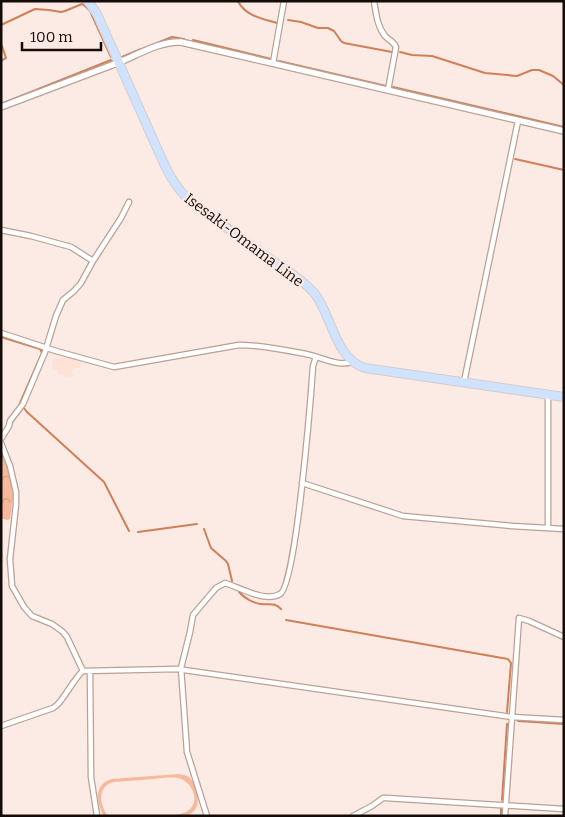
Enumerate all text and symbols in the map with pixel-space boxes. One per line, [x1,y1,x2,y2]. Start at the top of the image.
scale bar [22,20,101,52]
text: 100 m [30,28,73,46]
street label: Isesaki-Omama Line [181,189,307,291]

